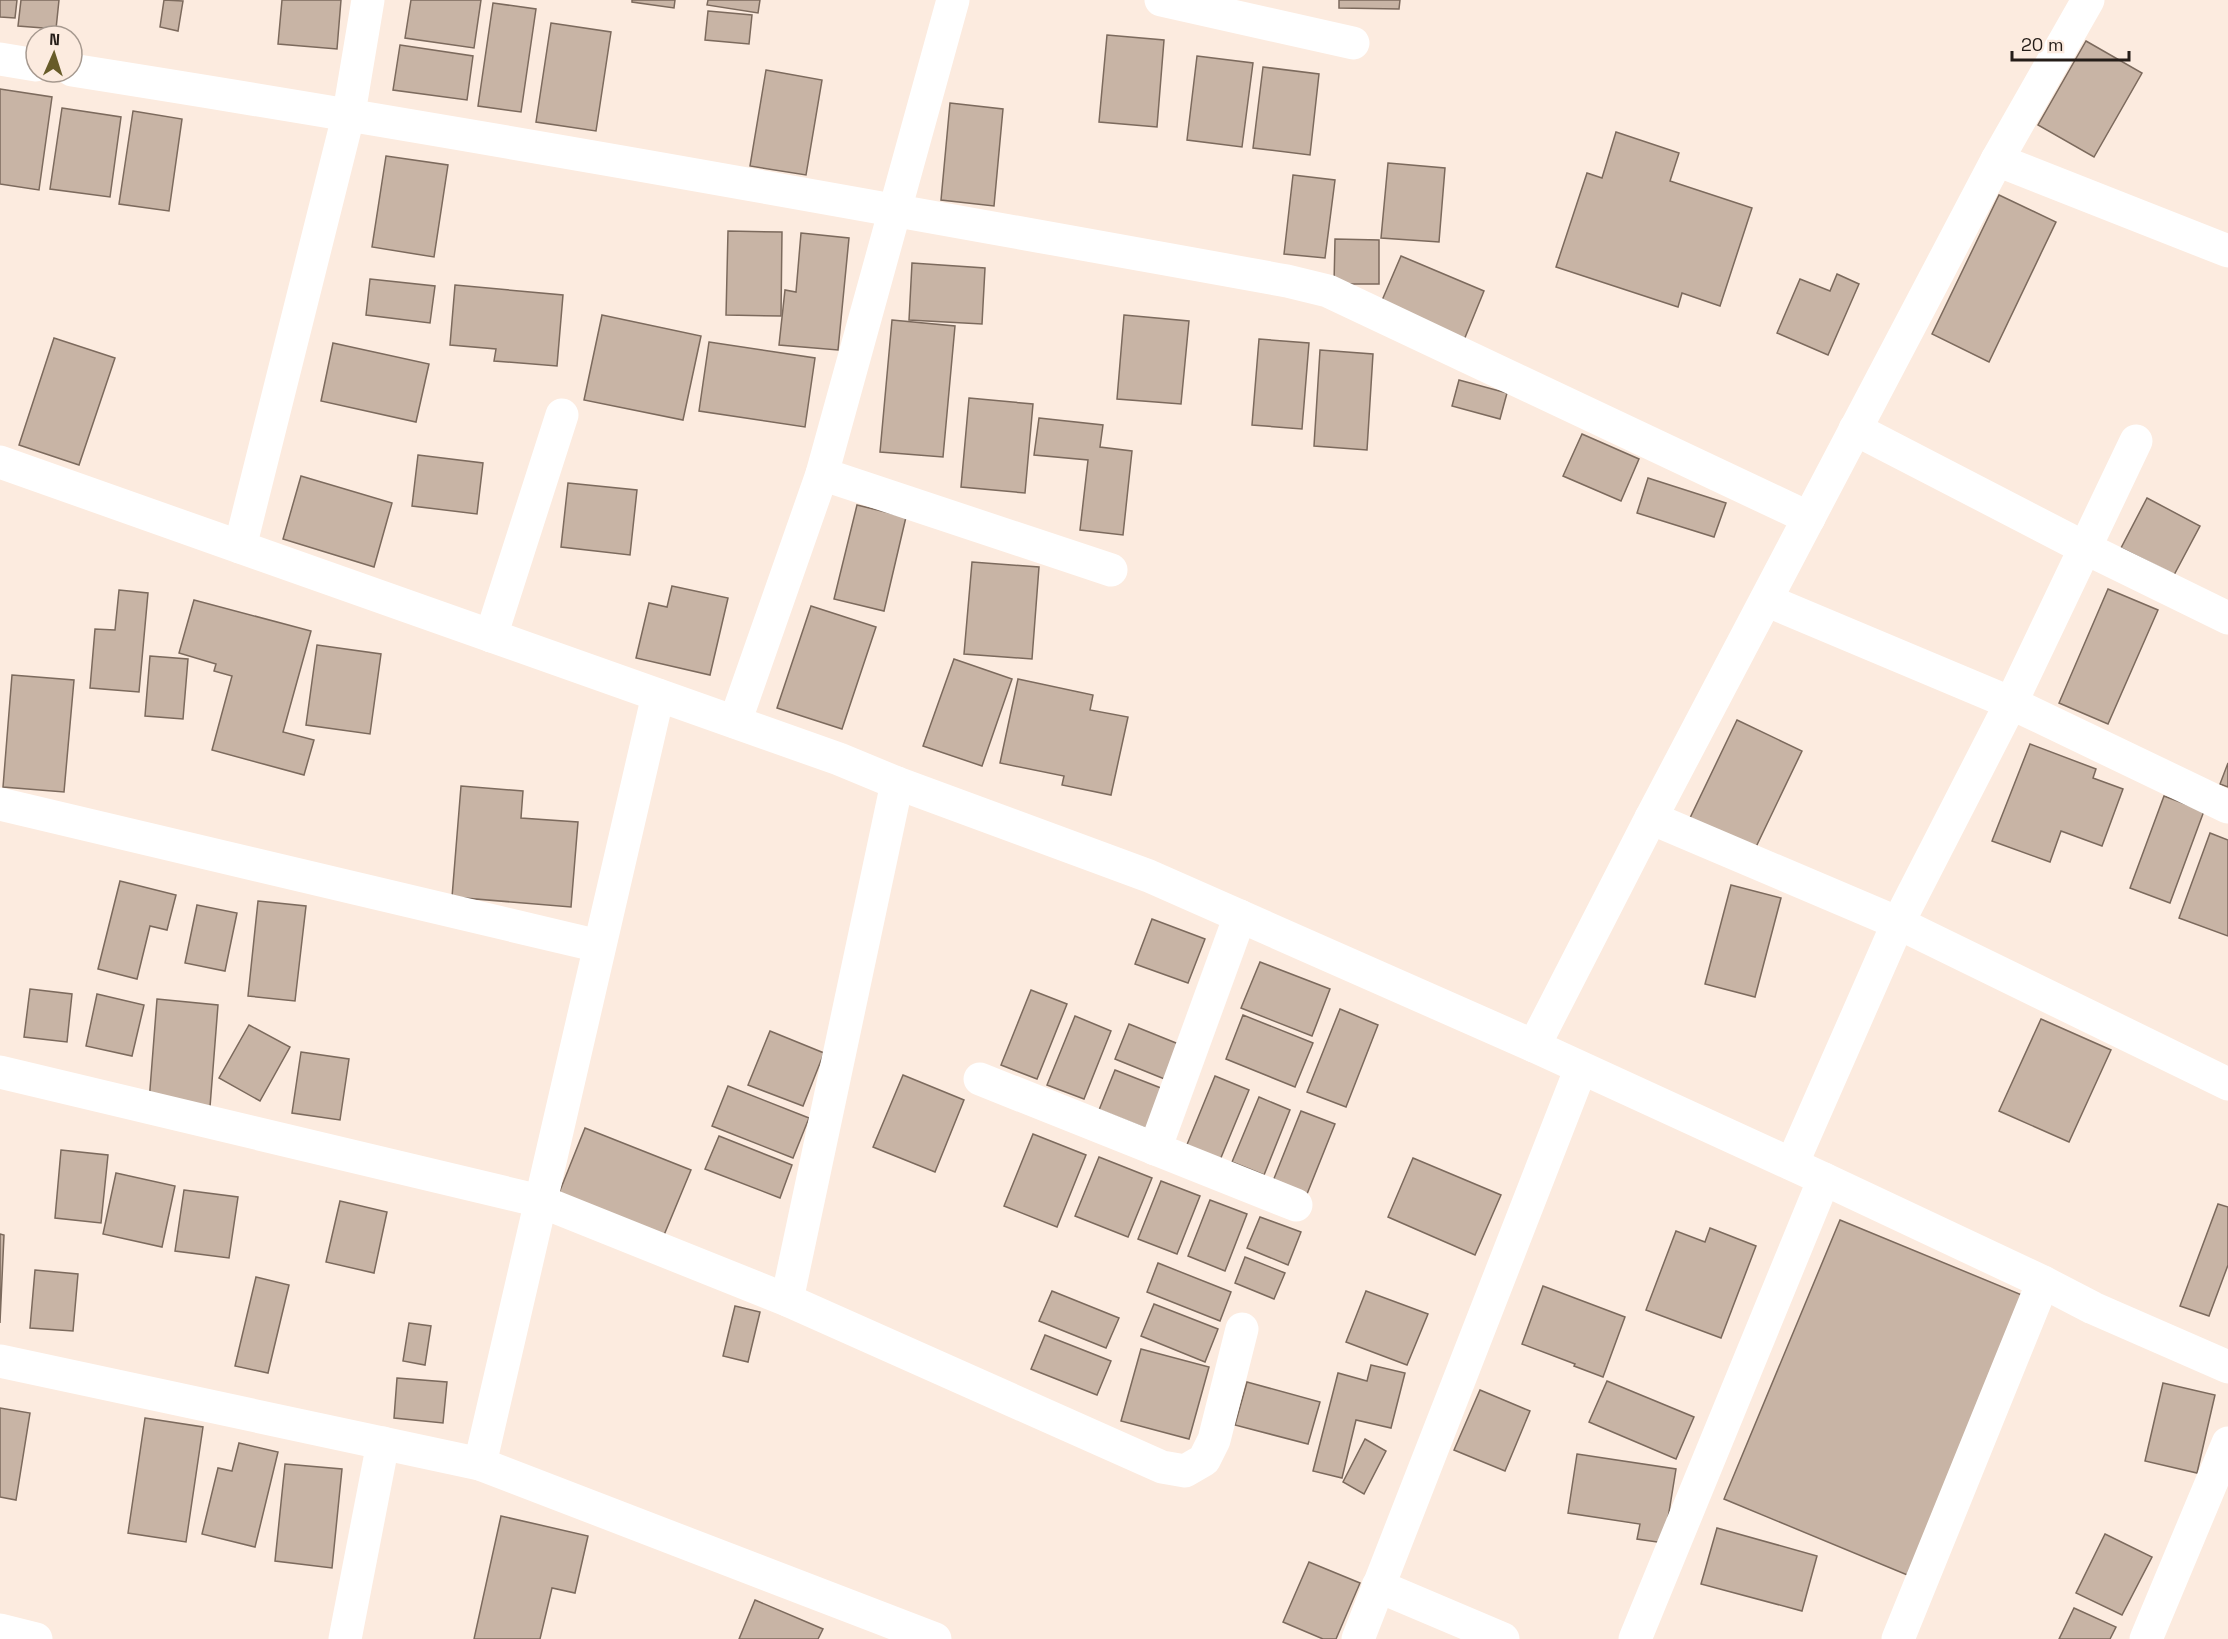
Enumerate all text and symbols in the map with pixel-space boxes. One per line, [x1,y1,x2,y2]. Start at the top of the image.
north arrow [24,24,84,84]
scale bar [2012,24,2129,62]
text: N [49,29,61,50]
text: 20 m [2021,33,2064,56]

